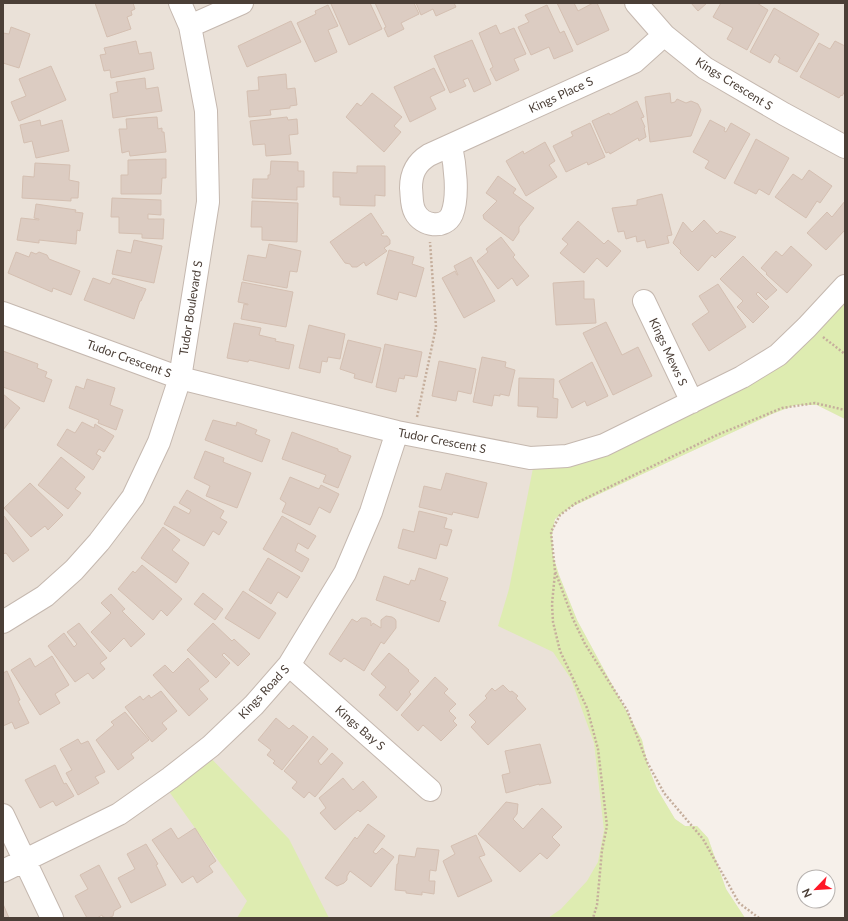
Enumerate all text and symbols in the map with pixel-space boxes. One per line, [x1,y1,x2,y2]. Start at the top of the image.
street label: Kings Crescent S [693,54,776,113]
street label: Kings Place S [526,73,595,116]
street label: Tudor Boulevard S [176,259,205,356]
street label: Kings Mews S [646,315,691,388]
street label: Tudor Crescent S [85,336,174,381]
street label: Tudor Crescent S [397,425,487,456]
street label: Kings Road S [235,662,292,722]
street label: Kings Bay S [332,702,388,753]
north arrow [796,869,836,909]
text: N [799,887,814,900]

